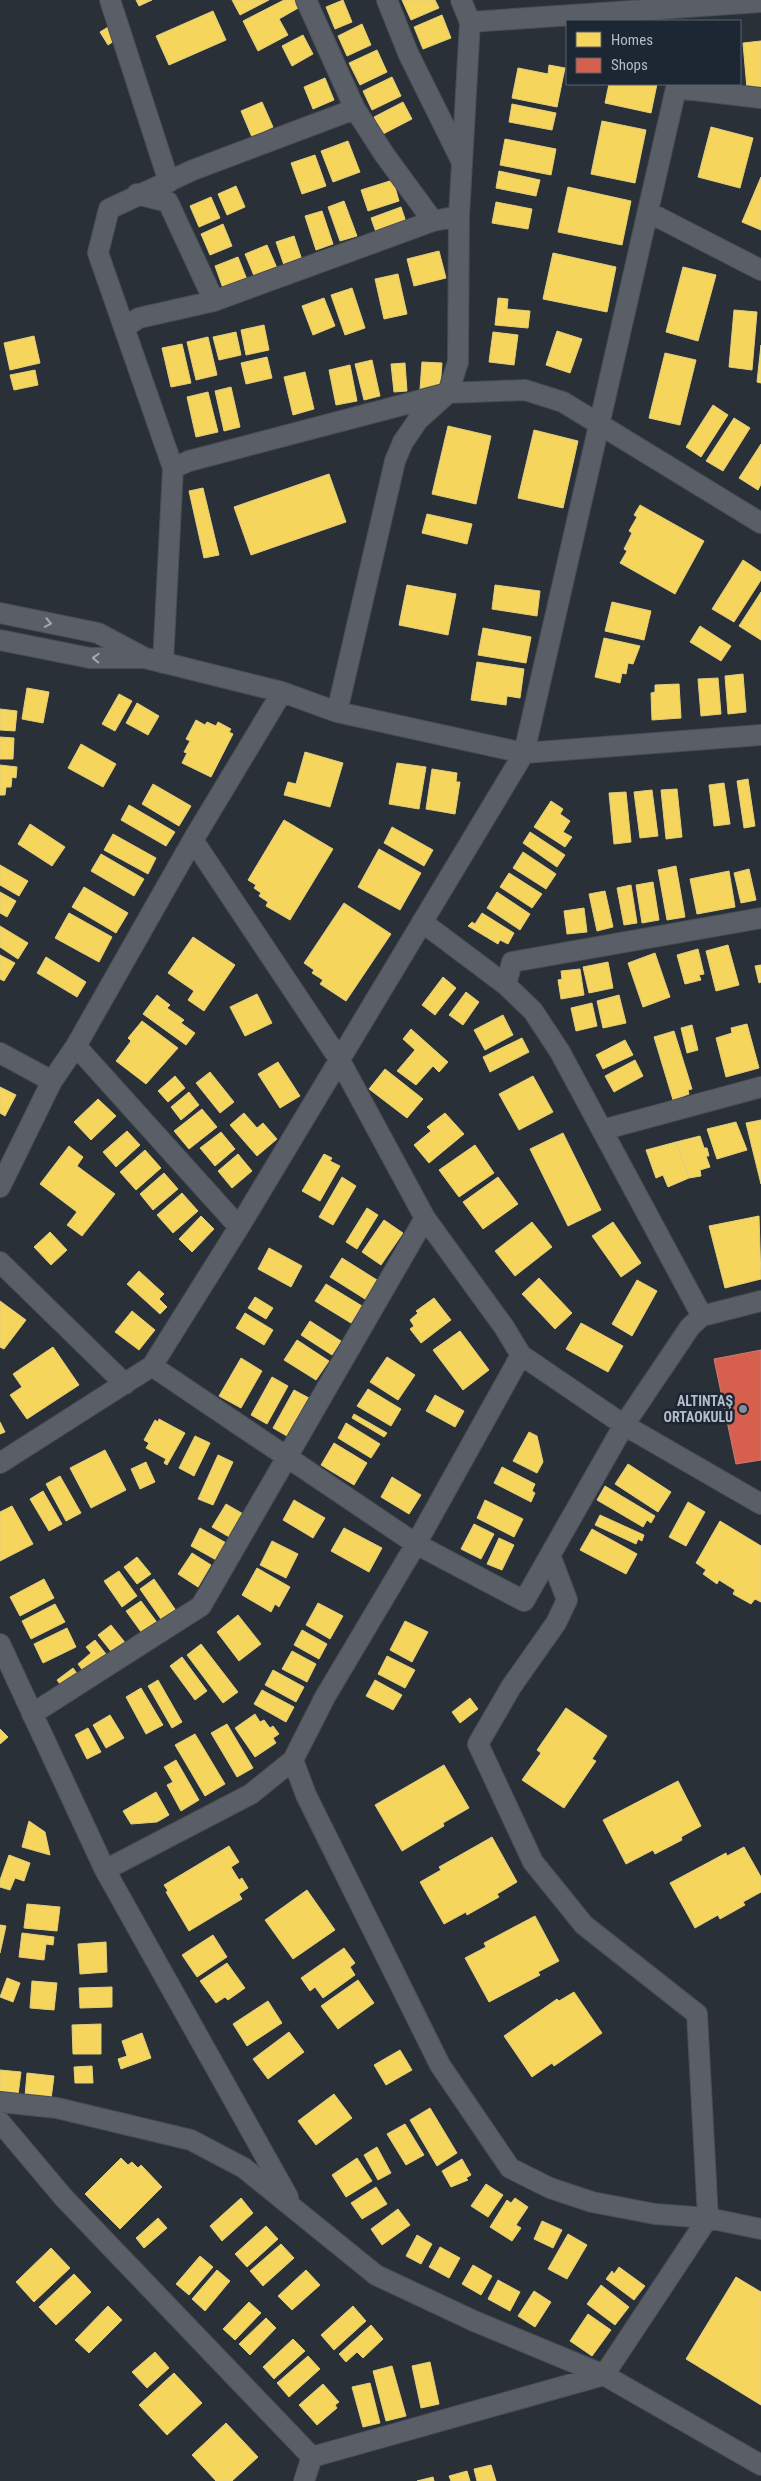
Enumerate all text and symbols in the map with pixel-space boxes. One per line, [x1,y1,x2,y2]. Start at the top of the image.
legend [566,20,741,85]
text: Homes [611,31,653,49]
text: Shops [611,56,648,74]
one-way arrow [43,617,52,628]
one-way arrow [92,653,100,663]
place label: ALTINTAŞ ORTAOKULU [663,1393,733,1425]
marker: ALTINTAŞ ORTAOKULU [737,1403,749,1415]

